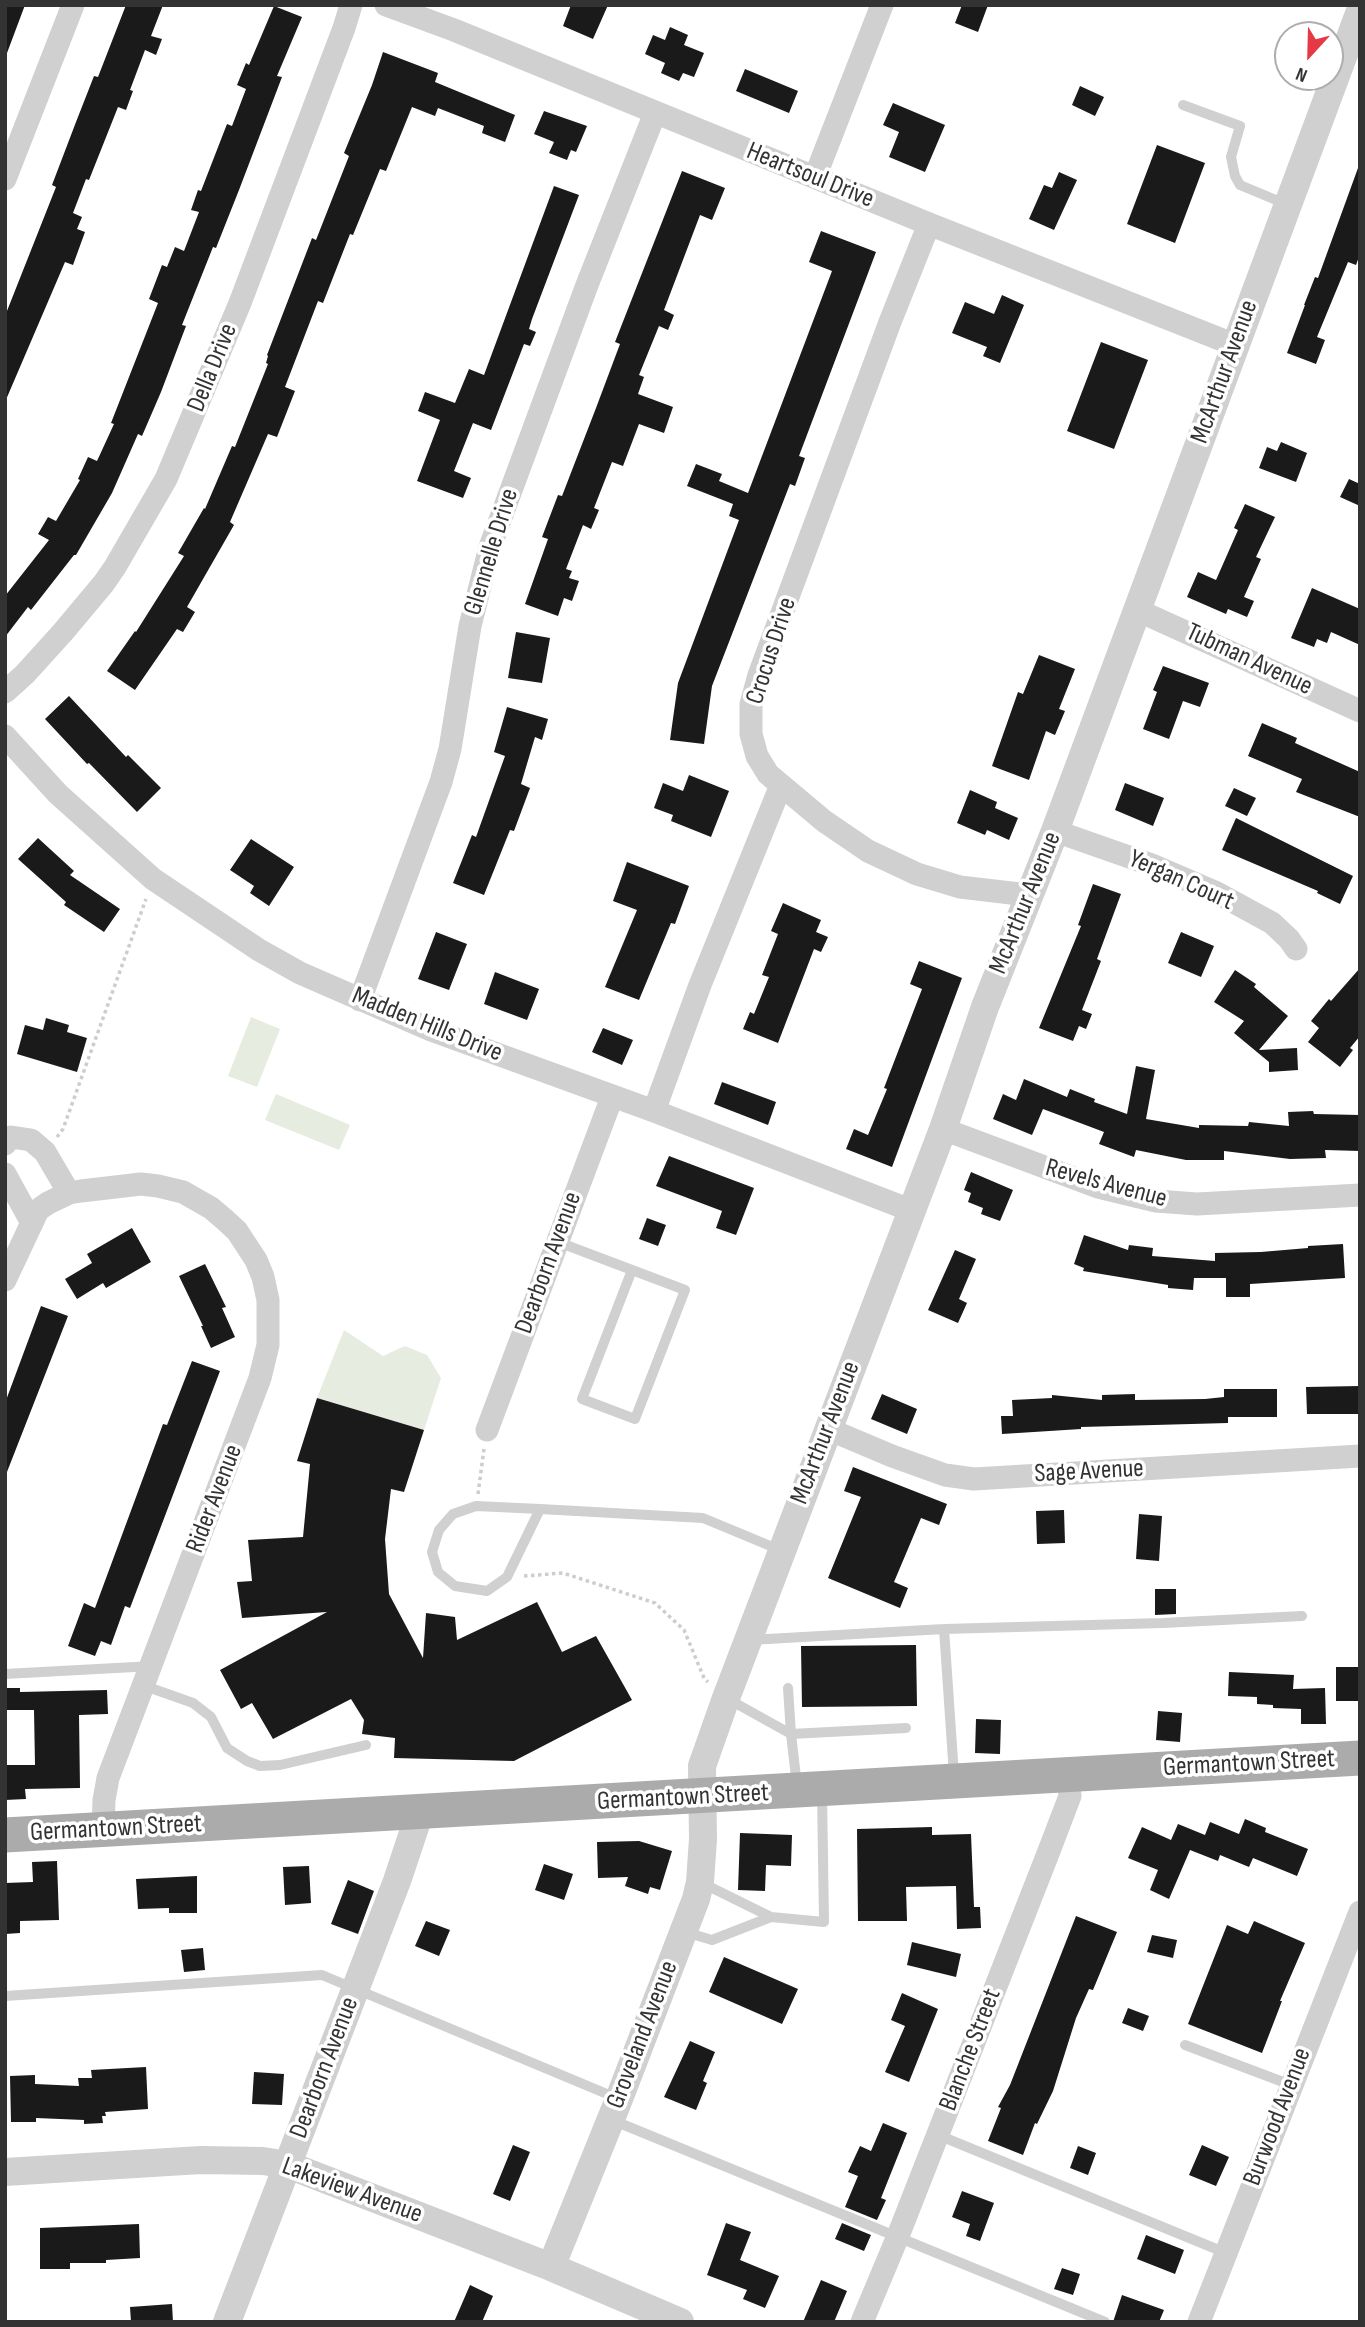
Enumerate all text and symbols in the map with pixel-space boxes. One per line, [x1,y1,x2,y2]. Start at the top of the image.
north arrow [1274,21,1344,91]
text: N [1293,62,1311,87]
street label: Heartsoul Drive [742,136,878,216]
street label: McArthur Avenue [1185,296,1265,448]
street label: Della Drive [181,319,245,417]
street label: Glennelle Drive [458,485,526,619]
street label: Crocus Drive [740,594,804,708]
street label: Tubman Avenue [1181,617,1317,703]
street label: McArthur Avenue [983,827,1069,979]
street label: Yergan Court [1124,844,1238,918]
street label: Madden Hills Drive [347,981,507,1069]
street label: Revels Avenue [1042,1153,1170,1215]
street label: Dearborn Avenue [509,1188,589,1338]
street label: McArthur Avenue [784,1357,868,1509]
street label: Rider Avenue [180,1441,250,1557]
street label: Sage Avenue [1033,1454,1145,1490]
street label: Germantown Street [1162,1744,1336,1784]
street label: Germantown Street [596,1778,770,1818]
street label: Germantown Street [29,1809,203,1849]
street label: Groveland Avenue [601,1957,685,2113]
street label: Blanche Street [933,1984,1009,2116]
street label: Dearborn Avenue [284,1993,366,2143]
street label: Burwood Avenue [1237,2044,1319,2190]
street label: Lakeview Avenue [278,2151,426,2231]

